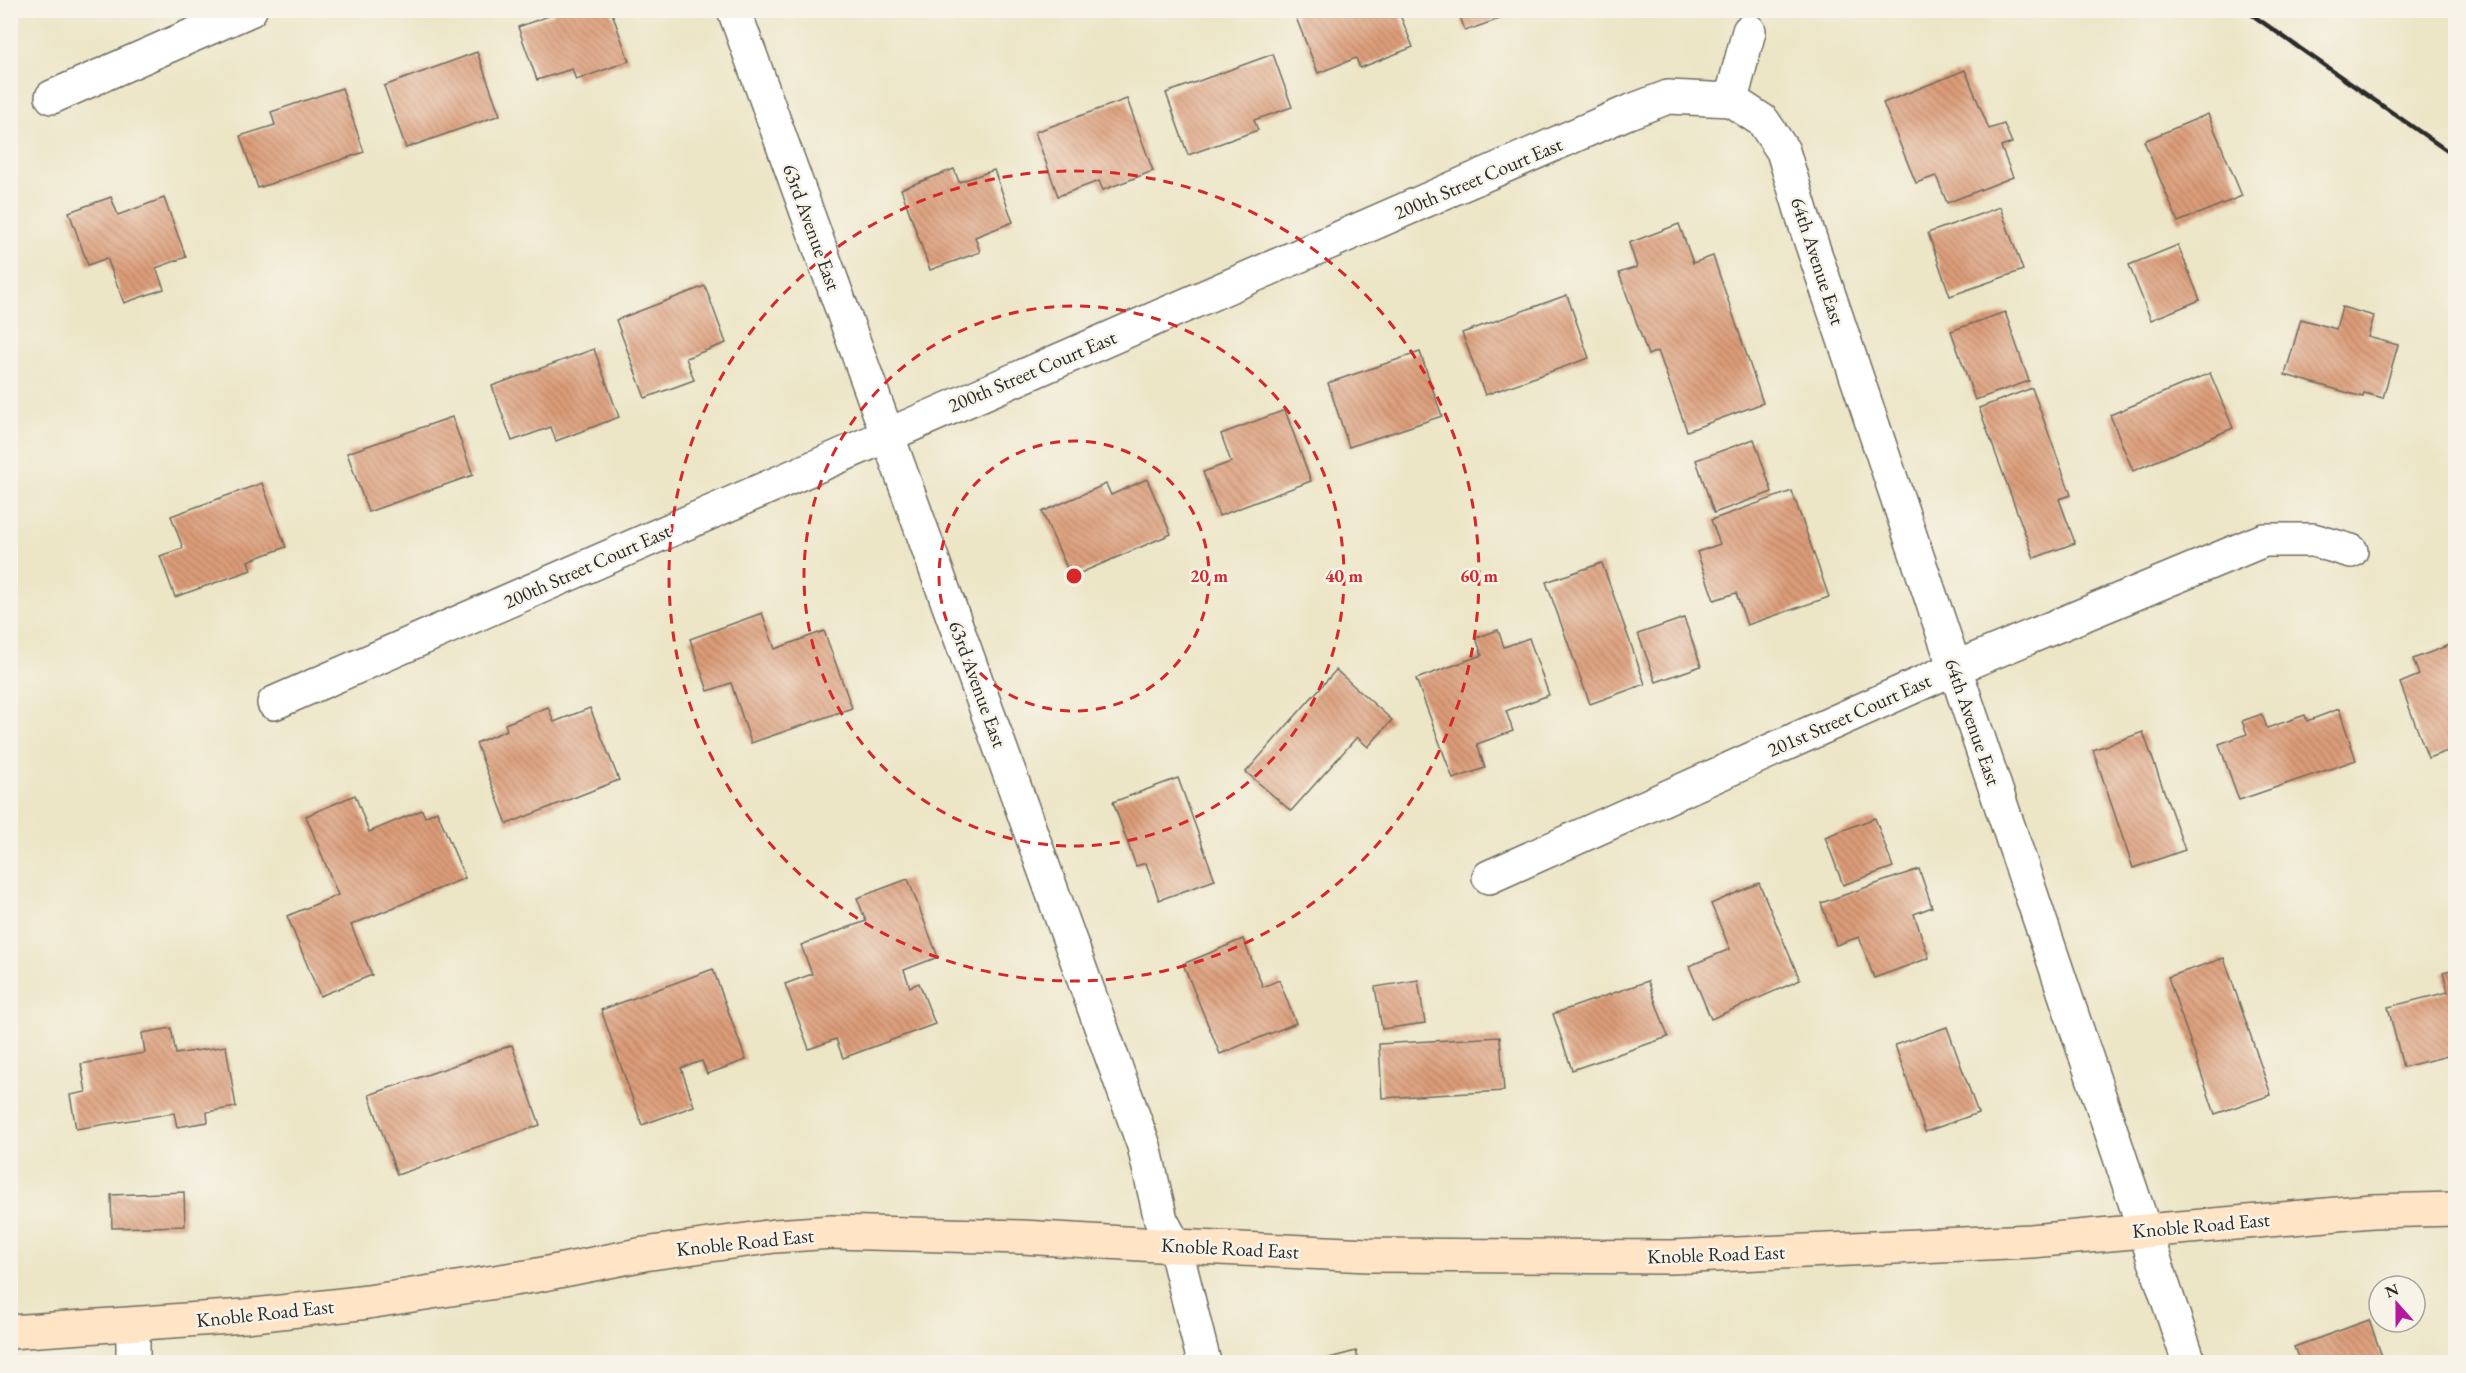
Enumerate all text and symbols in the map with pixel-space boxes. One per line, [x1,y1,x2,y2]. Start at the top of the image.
street label: 200th Street Court East [1390,131,1567,225]
street label: 63rd Avenue East [777,160,847,295]
street label: 64th Avenue East [1785,194,1851,329]
street label: 200th Street Court East [944,324,1121,418]
street label: 200th Street Court East [499,517,675,615]
text: 20 m [1190,564,1228,587]
text: 40 m [1325,564,1363,587]
text: 60 m [1460,564,1498,587]
centre of rings [1064,566,1084,586]
street label: 63rd Avenue East [943,617,1013,752]
street label: 64th Avenue East [1939,655,2007,790]
street label: 201st Street Court East [1763,667,1936,763]
street label: Knoble Road East [2131,1206,2272,1244]
street label: Knoble Road East [675,1222,816,1262]
street label: Knoble Road East [1160,1231,1300,1265]
street label: Knoble Road East [1647,1239,1786,1269]
north arrow [2367,1274,2427,1334]
text: N [2382,1278,2402,1303]
street label: Knoble Road East [195,1293,336,1333]

